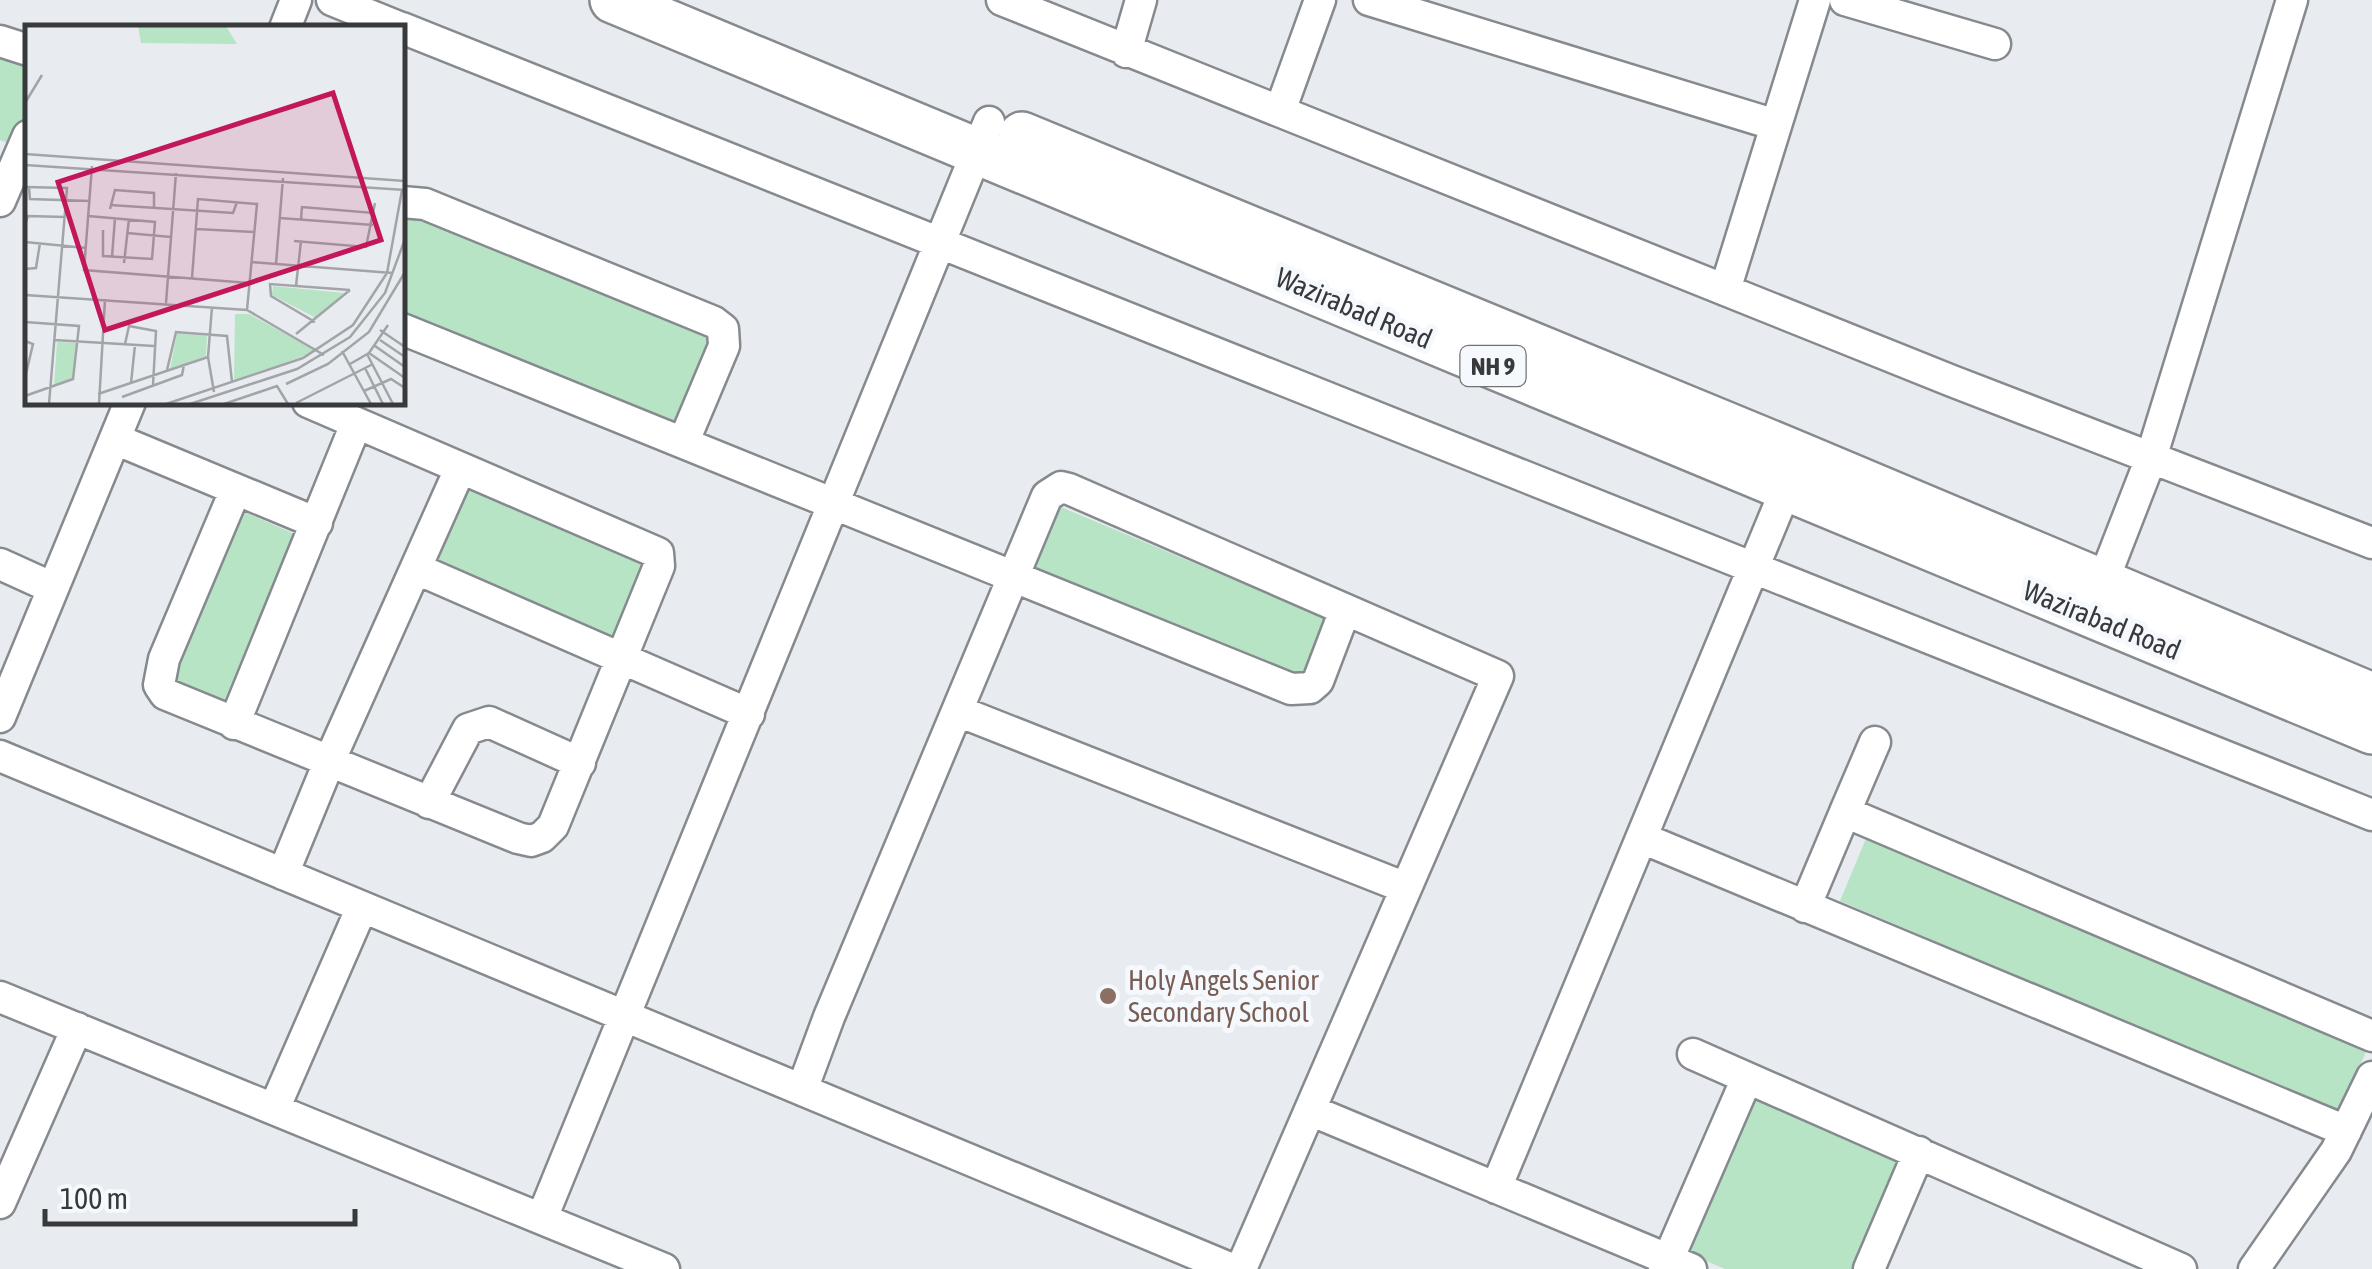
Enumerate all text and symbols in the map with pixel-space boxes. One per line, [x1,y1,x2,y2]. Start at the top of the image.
inset map [25,25,405,405]
street label: Wazirabad Road [1271,261,1437,355]
road number: NH 9 [1460,346,1526,386]
street label: Wazirabad Road [2019,574,2185,666]
place label: Holy Angels Senior Secondary School [1128,964,1319,1028]
marker: Holy Angels Senior Secondary School [1097,985,1119,1007]
scale bar [45,1164,355,1226]
text: 100 m [60,1181,128,1215]

